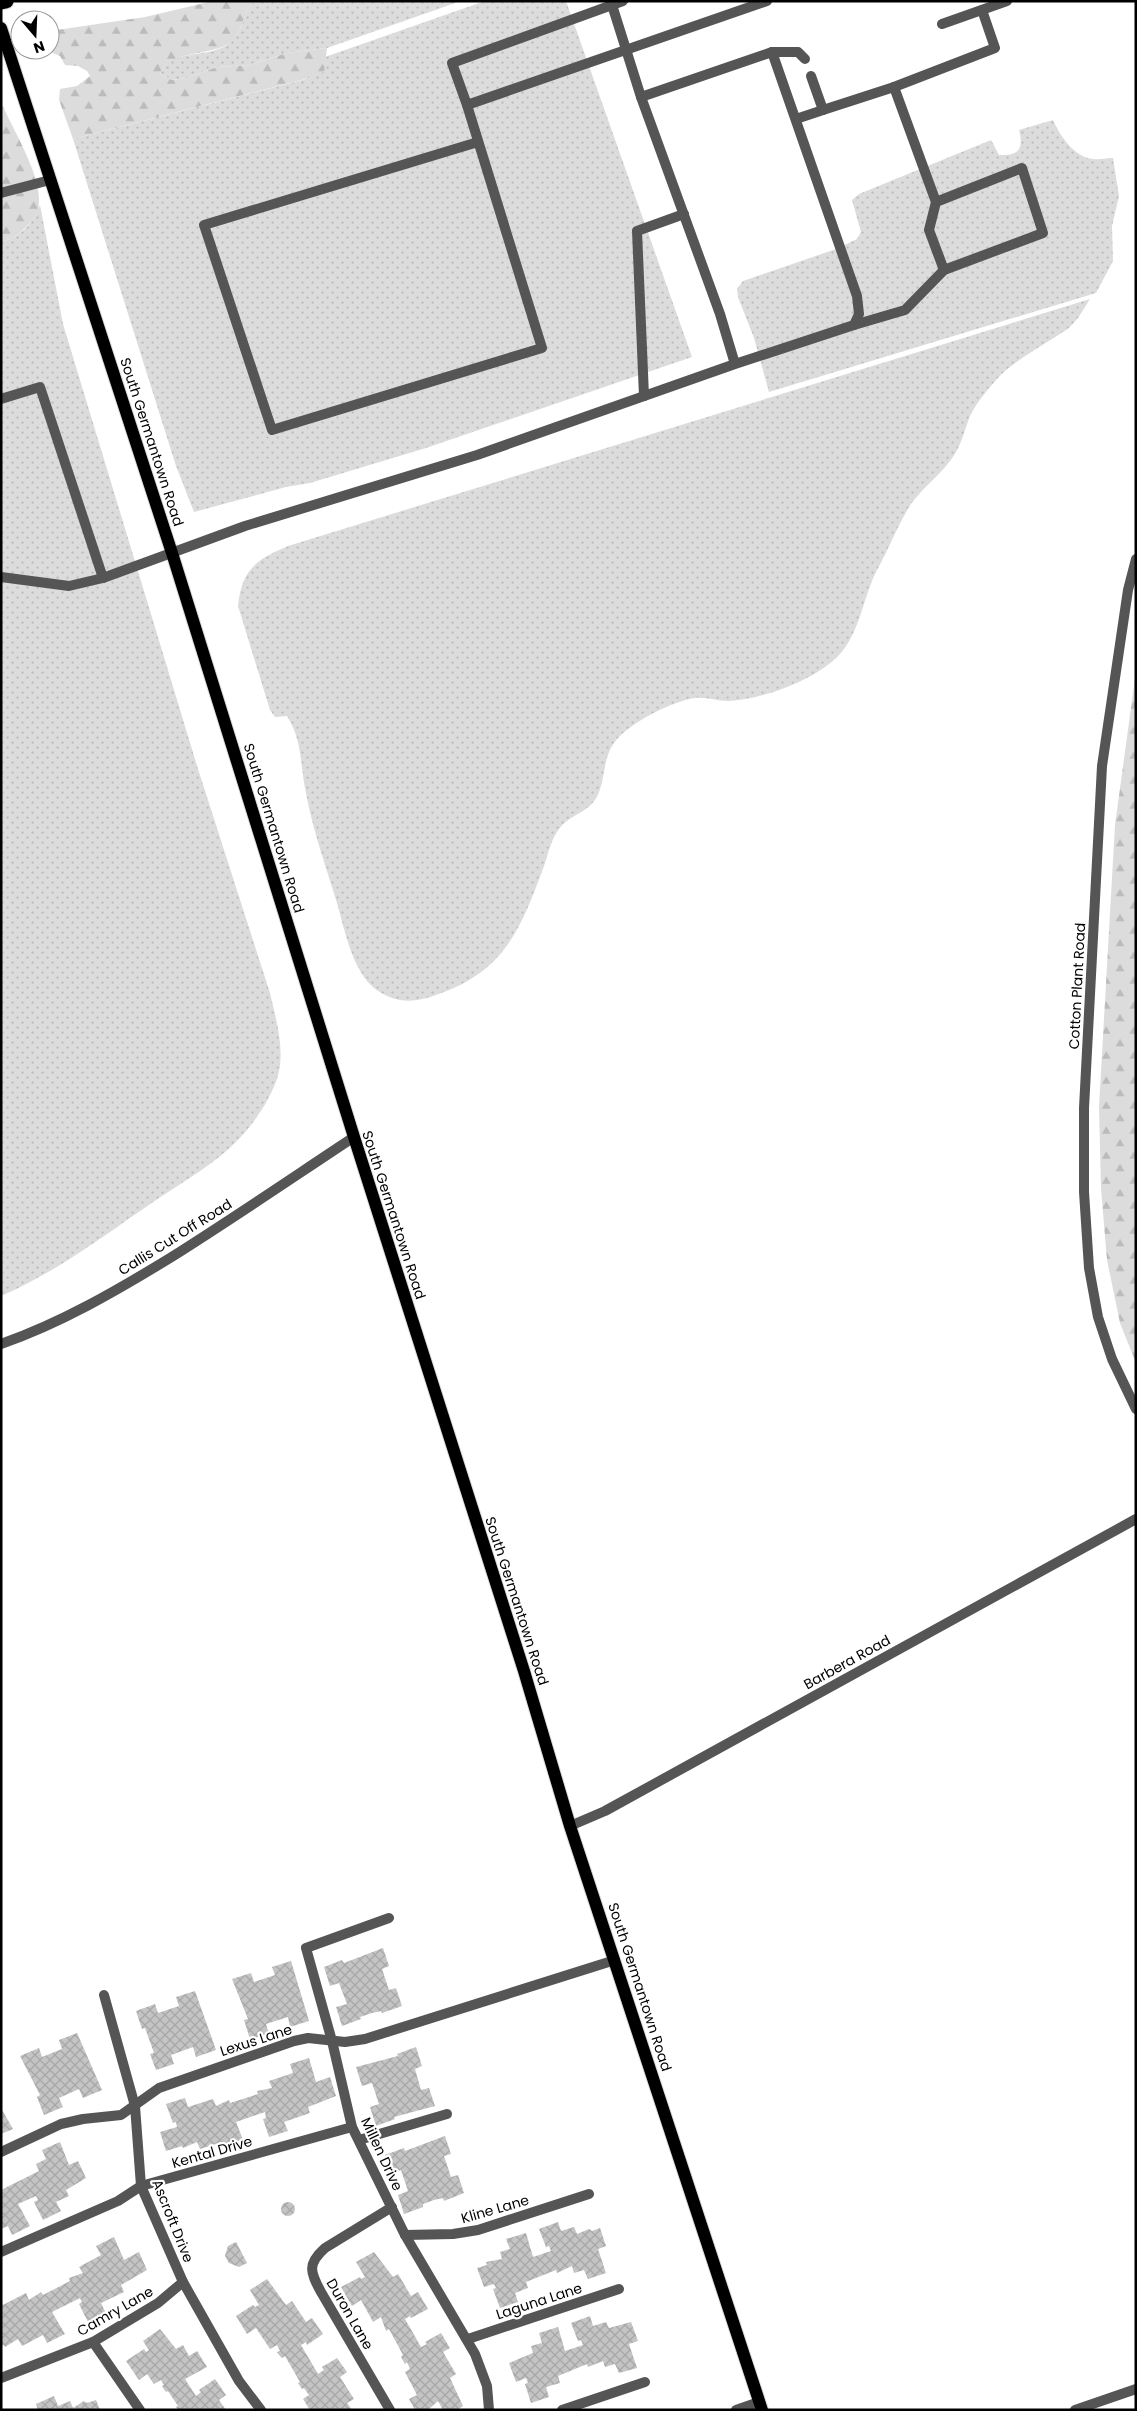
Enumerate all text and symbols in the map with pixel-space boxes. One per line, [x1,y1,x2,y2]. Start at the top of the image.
north arrow [10,10,60,60]
text: N [31,36,47,58]
street label: South Germantown Road [115,355,189,529]
street label: South Germantown Road [239,741,309,915]
street label: Cotton Plant Road [1064,922,1090,1050]
street label: South Germantown Road [357,1128,431,1302]
street label: Callis Cut Off Road [114,1194,236,1280]
street label: South Germantown Road [480,1514,554,1688]
street label: Barbera Road [800,1630,894,1694]
street label: South Germantown Road [603,1900,677,2074]
street label: Lexus Lane [217,2019,295,2061]
street label: Millen Drive [356,2114,408,2194]
street label: Kental Drive [169,2131,255,2173]
street label: Ascroft Drive [147,2176,199,2266]
street label: Kline Lane [459,2190,532,2228]
street label: Duron Lane [322,2275,379,2353]
street label: Laguna Lane [493,2278,585,2324]
street label: Camry Lane [73,2281,157,2341]

